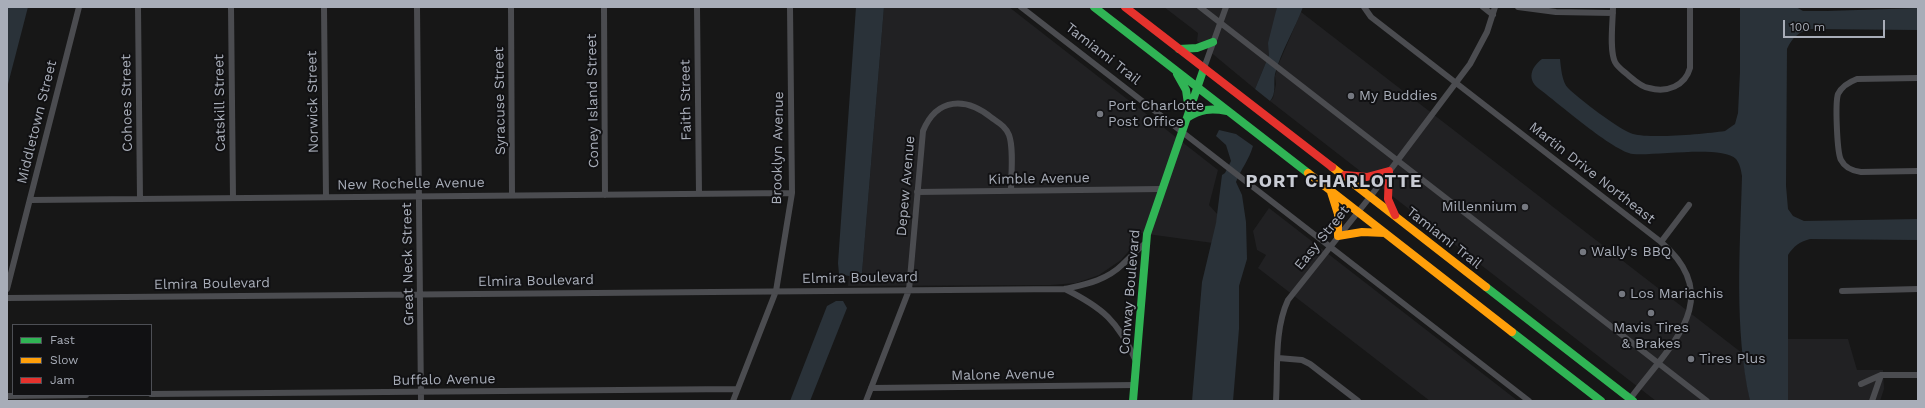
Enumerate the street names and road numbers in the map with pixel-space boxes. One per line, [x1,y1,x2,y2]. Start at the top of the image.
street label: Tamiami Trail [1062,19,1144,89]
street label: Coney Island Street [583,34,603,168]
street label: Syracuse Street [491,47,509,155]
street label: Norwick Street [304,51,322,153]
street label: Cohoes Street [118,54,136,152]
street label: Catskill Street [211,54,229,152]
street label: Middletown Street [14,58,60,186]
street label: Faith Street [677,59,695,141]
street label: Brooklyn Avenue [769,91,787,205]
street label: Martin Drive Northeast [1526,119,1658,227]
street label: Depew Avenue [893,135,919,237]
street label: Kimble Avenue [988,170,1090,188]
street label: New Rochelle Avenue [337,174,485,194]
street label: Great Neck Street [399,202,417,326]
street label: Easy Street [1291,202,1353,274]
street label: Tamiami Trail [1403,203,1485,273]
street label: Conway Boulevard [1116,229,1144,355]
street label: Elmira Boulevard [802,269,918,287]
street label: Elmira Boulevard [478,272,594,290]
street label: Elmira Boulevard [154,275,270,293]
street label: Malone Avenue [951,366,1055,384]
street label: Buffalo Avenue [392,371,496,389]

